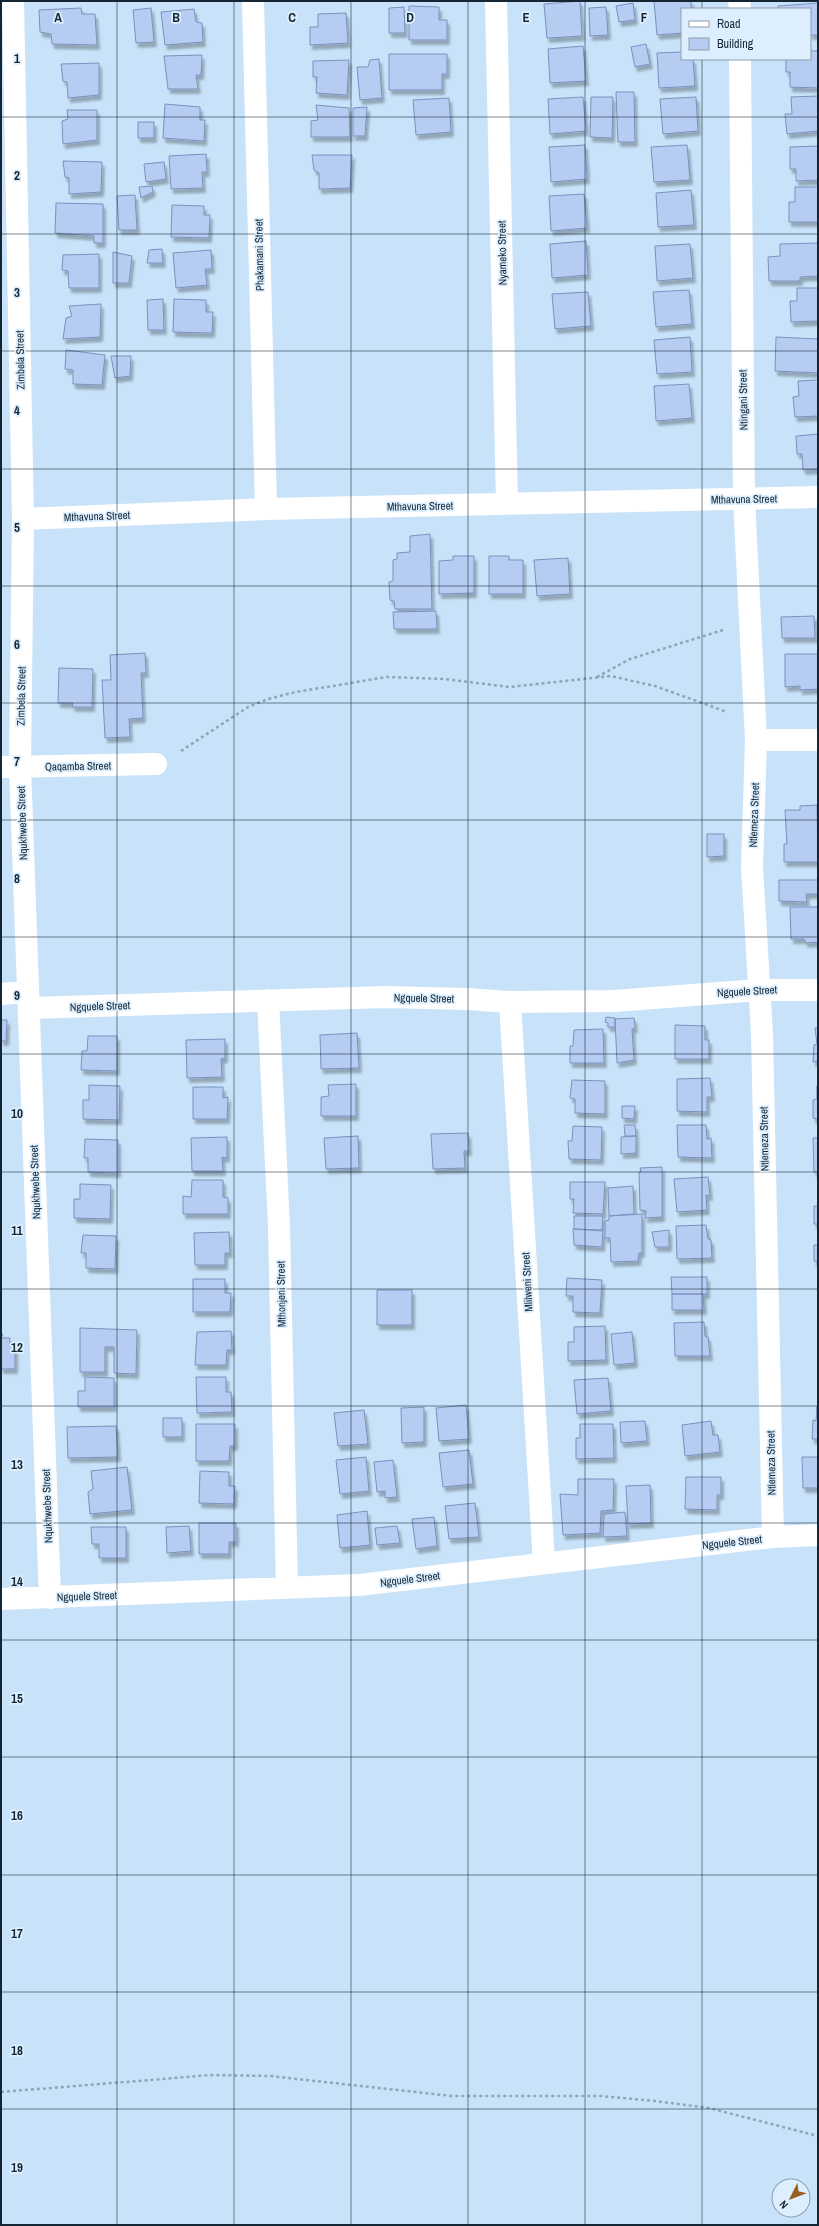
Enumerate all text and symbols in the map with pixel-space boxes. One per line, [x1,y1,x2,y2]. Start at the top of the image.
legend [681,8,811,60]
text: A [54,9,62,26]
text: B [172,9,180,26]
text: C [288,9,296,26]
text: D [406,9,414,26]
text: E [522,9,530,26]
text: F [641,9,648,26]
text: Road [717,16,741,32]
text: Building [717,36,754,52]
text: 1 [14,50,20,67]
text: 2 [14,167,20,184]
street label: Phakamani Street [251,218,267,291]
street label: Nyameko Street [494,220,510,285]
text: 3 [14,284,20,301]
street label: Zimbela Street [12,330,28,390]
street label: Ntingani Street [735,369,751,430]
text: 4 [14,402,20,419]
street label: Mthavuna Street [711,491,778,507]
street label: Mthavuna Street [387,498,454,514]
street label: Mthavuna Street [64,508,131,524]
text: 5 [14,519,20,536]
text: 6 [14,636,20,653]
street label: Zimbela Street [13,666,29,726]
text: 7 [14,753,20,770]
street label: Qaqamba Street [45,758,112,774]
street label: Ntlemeza Street [746,782,762,848]
street label: Nqukhwebe Street [14,785,30,860]
text: 8 [14,870,20,887]
street label: Ngquele Street [717,982,778,1000]
text: 9 [14,987,20,1004]
street label: Ngquele Street [394,990,455,1006]
street label: Ngquele Street [70,998,131,1014]
text: 10 [11,1105,23,1122]
street label: Ntlemeza Street [756,1106,772,1171]
street label: Nqukhwebe Street [27,1144,43,1219]
text: 11 [11,1222,23,1239]
street label: Mlilweni Street [518,1251,536,1312]
street label: Mthonjeni Street [273,1260,289,1327]
text: 12 [11,1339,23,1356]
street label: Ntlemeza Street [763,1430,779,1495]
text: 13 [11,1456,23,1473]
street label: Nqukhwebe Street [39,1468,55,1543]
street label: Ngquele Street [701,1532,763,1552]
street label: Ngquele Street [379,1568,441,1590]
text: 14 [11,1573,23,1590]
street label: Ngquele Street [57,1588,118,1604]
text: 15 [11,1690,23,1707]
text: 16 [11,1807,23,1824]
text: 17 [11,1925,23,1942]
text: 18 [11,2042,23,2059]
text: 19 [11,2159,23,2176]
north arrow [771,2178,811,2218]
text: N [776,2198,791,2212]

